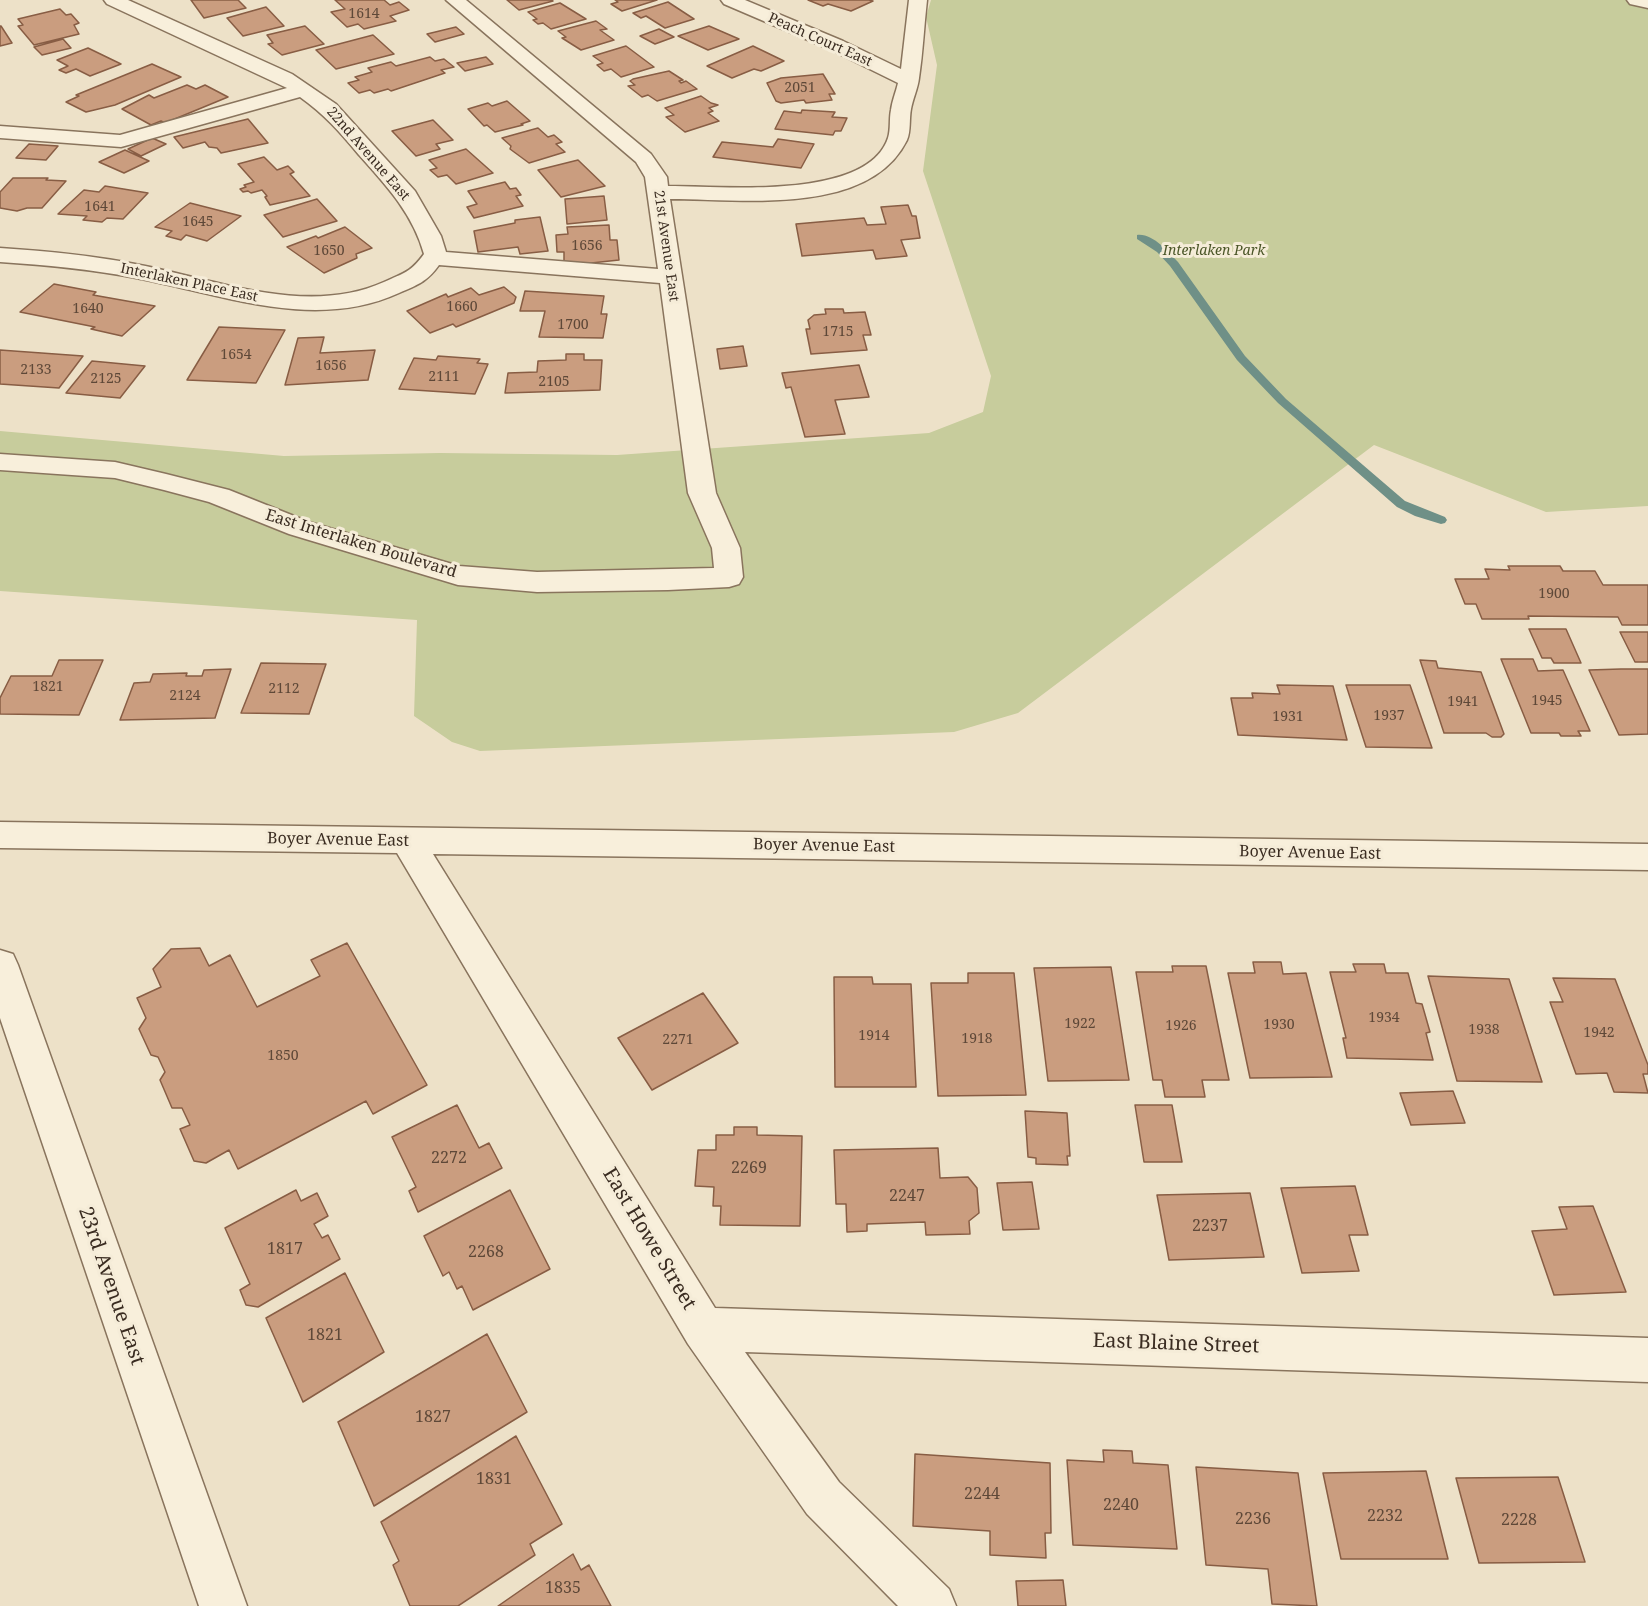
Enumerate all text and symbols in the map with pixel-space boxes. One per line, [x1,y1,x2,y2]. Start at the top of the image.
house number: 1614 [348,6,380,22]
street label: Peach Court East [766,10,874,70]
house number: 2051 [784,80,816,96]
street label: 22nd Avenue East [323,104,413,204]
street label: 21st Avenue East [650,189,682,303]
house number: 1641 [84,199,116,215]
house number: 1645 [182,214,214,230]
house number: 1656 [571,238,603,254]
house number: 1650 [313,243,345,259]
park label: Interlaken Park [1163,243,1265,259]
street label: Interlaken Place East [119,260,259,306]
house number: 1660 [446,299,478,315]
house number: 1640 [72,301,104,317]
house number: 1700 [557,317,589,333]
house number: 1715 [822,324,854,340]
house number: 1654 [220,347,252,363]
house number: 1656 [315,358,347,374]
house number: 2133 [20,362,52,378]
house number: 2111 [428,369,460,385]
house number: 2125 [90,371,122,387]
house number: 2105 [538,374,570,390]
street label: East Interlaken Boulevard [263,506,459,582]
house number: 1900 [1538,586,1570,602]
house number: 1821 [32,679,64,695]
house number: 2112 [268,681,300,697]
house number: 2124 [169,688,201,704]
house number: 1945 [1531,693,1563,709]
house number: 1941 [1447,694,1479,710]
house number: 1937 [1373,708,1405,724]
house number: 1931 [1272,709,1304,725]
street label: Boyer Avenue East [267,829,409,851]
street label: Boyer Avenue East [753,835,895,857]
street label: Boyer Avenue East [1239,842,1381,864]
house number: 1934 [1368,1010,1400,1026]
house number: 1922 [1064,1016,1096,1032]
house number: 1930 [1263,1017,1295,1033]
house number: 1926 [1165,1018,1197,1034]
house number: 1938 [1468,1022,1500,1038]
house number: 1942 [1583,1025,1615,1041]
house number: 1914 [858,1028,890,1044]
house number: 1918 [961,1031,993,1047]
house number: 2271 [662,1032,694,1048]
house number: 1850 [267,1048,299,1064]
house number: 2272 [431,1148,467,1168]
house number: 2269 [731,1158,767,1178]
street label: East Howe Street [597,1164,701,1314]
house number: 2247 [889,1186,925,1206]
street label: 23rd Avenue East [73,1204,149,1368]
house number: 2237 [1192,1216,1228,1236]
house number: 1817 [267,1239,303,1259]
house number: 2268 [468,1242,504,1262]
house number: 1821 [307,1325,343,1345]
street label: East Blaine Street [1092,1329,1260,1359]
house number: 1827 [415,1407,451,1427]
house number: 1831 [476,1469,512,1489]
house number: 2244 [964,1484,1000,1504]
house number: 2240 [1103,1495,1139,1515]
house number: 2232 [1367,1506,1403,1526]
house number: 2236 [1235,1509,1271,1529]
house number: 2228 [1501,1510,1537,1530]
house number: 1835 [545,1578,581,1598]

